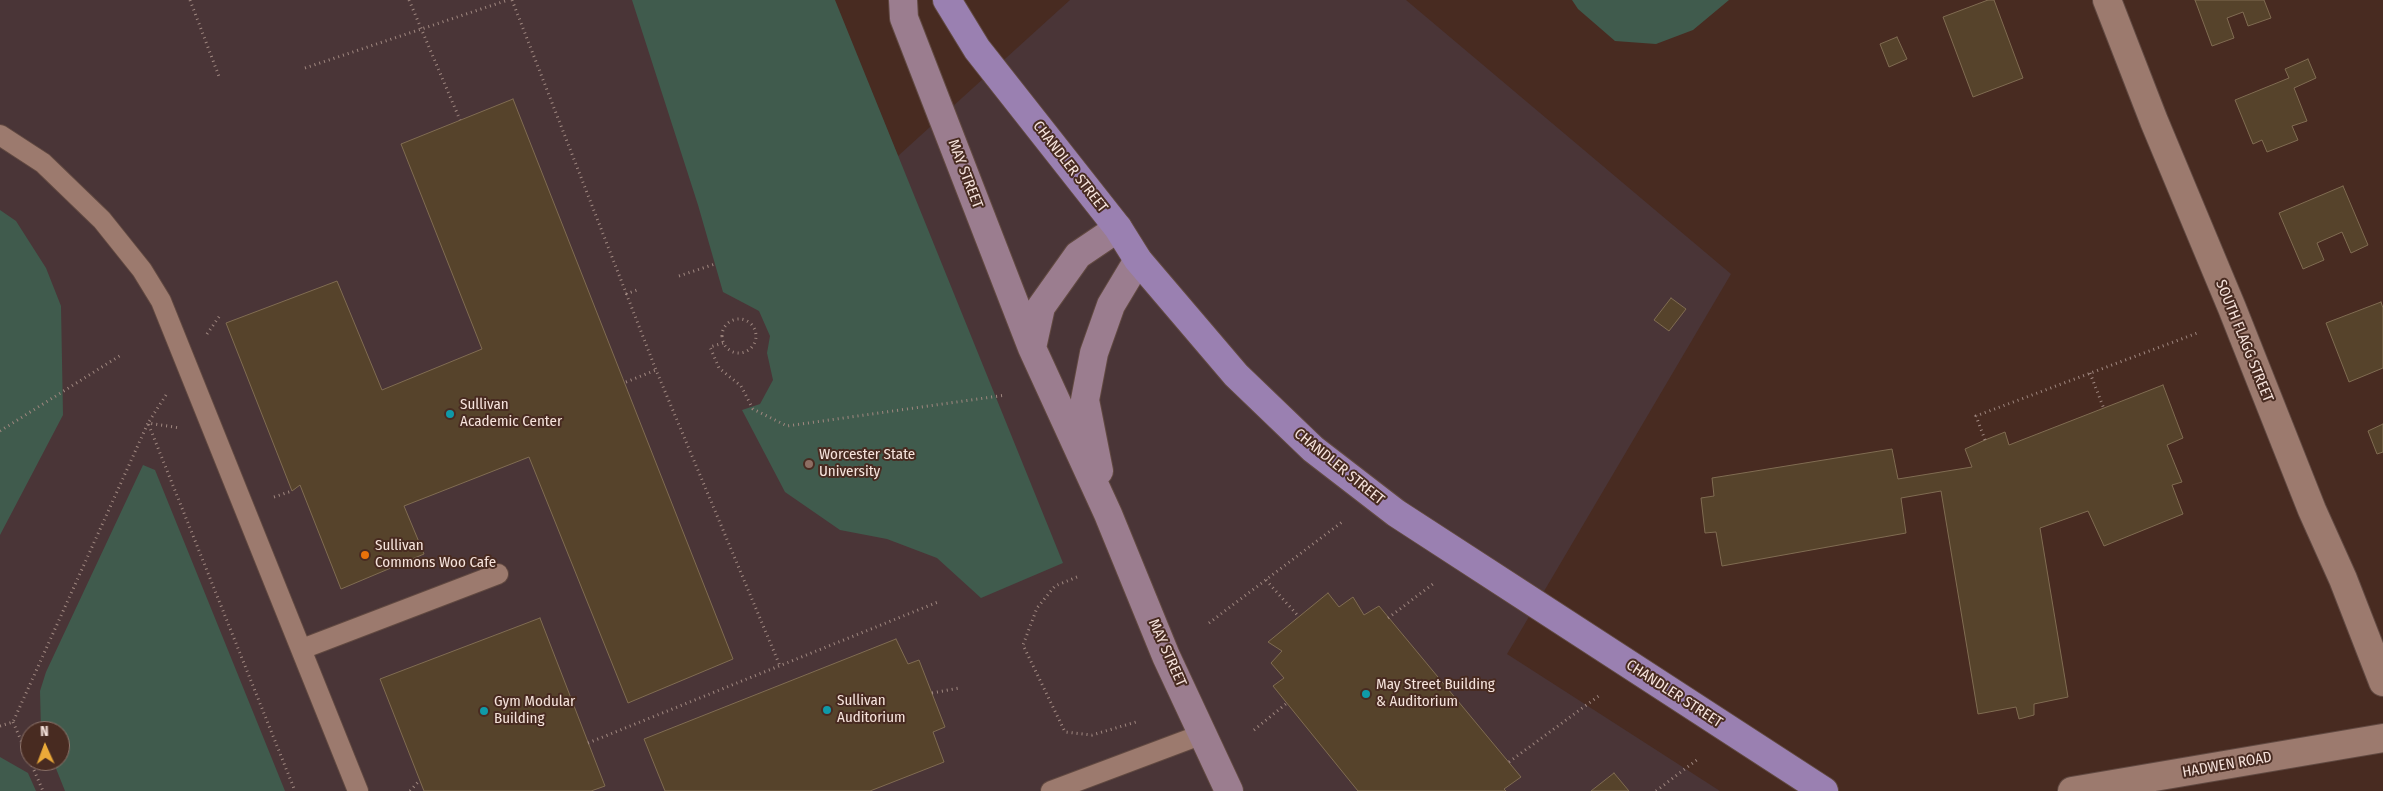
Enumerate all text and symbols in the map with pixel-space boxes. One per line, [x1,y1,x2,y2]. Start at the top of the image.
street label: CHANDLER STREET [1029,118,1111,216]
street label: MAY STREET [944,137,986,211]
street label: SOUTH FLAGG STREET [2211,277,2277,405]
place label: Sullivan Academic Center [460,396,562,431]
marker: Sullivan Academic Center [444,408,456,420]
street label: CHANDLER STREET [1290,425,1388,509]
place label: Worcester State University [819,446,915,481]
marker: Worcester State University [803,458,815,470]
place label: Sullivan Commons Woo Cafe [375,537,496,572]
marker: Sullivan Commons Woo Cafe [359,549,371,561]
street label: MAY STREET [1144,616,1190,690]
street label: CHANDLER STREET [1623,656,1725,732]
place label: May Street Building & Auditorium [1376,676,1495,711]
marker: May Street Building & Auditorium [1360,688,1372,700]
place label: Sullivan Auditorium [837,692,906,727]
place label: Gym Modular Building [494,693,575,728]
marker: Sullivan Auditorium [821,704,833,716]
marker: Gym Modular Building [478,705,490,717]
north arrow [20,721,70,771]
text: N [40,723,49,740]
street label: HADWEN ROAD [2181,748,2273,782]

